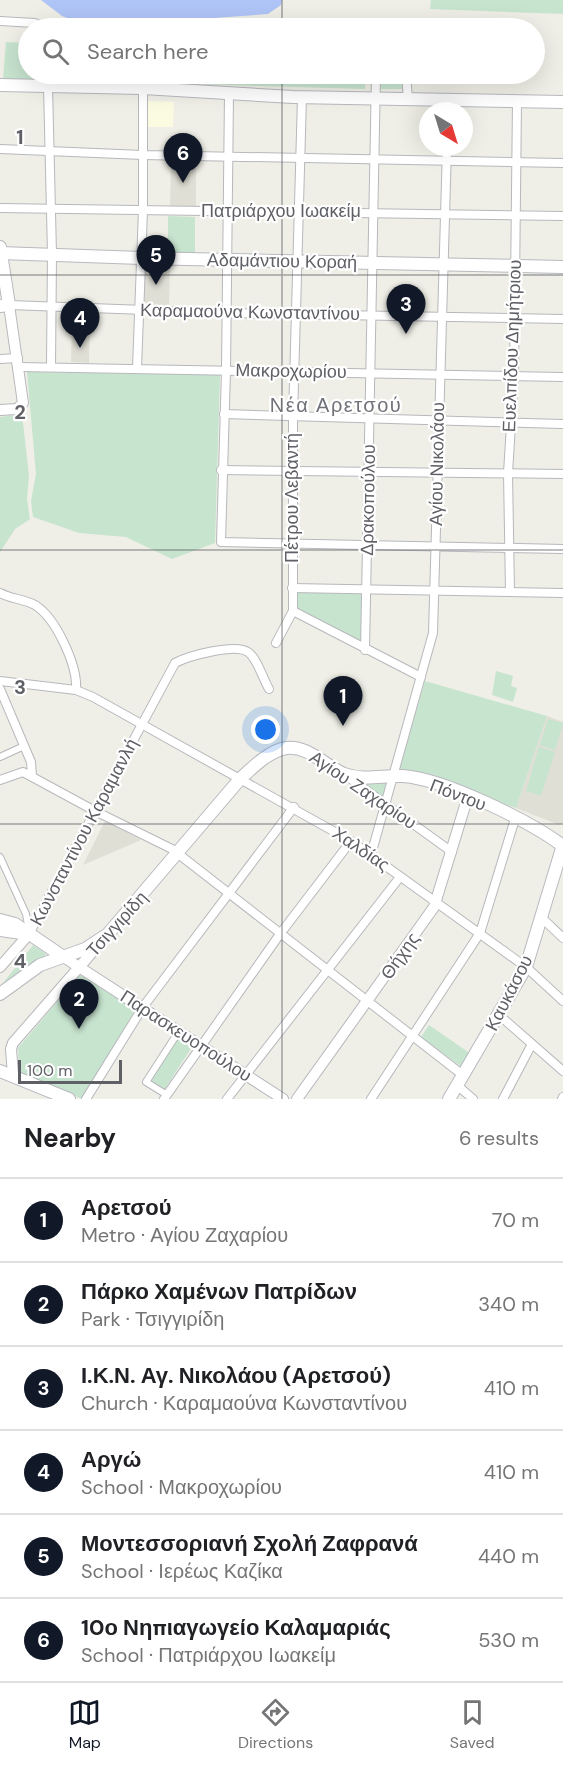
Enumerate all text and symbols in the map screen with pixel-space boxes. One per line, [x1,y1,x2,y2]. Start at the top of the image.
search box [18,18,545,84]
icon: search [39,35,72,68]
text: Search here [87,37,208,66]
north arrow [419,102,473,156]
text: 1 [16,124,24,150]
pin: 6 [164,134,202,183]
street label: Πατριάρχου Ιωακείμ [201,199,361,223]
pin: 5 [136,236,176,285]
street label: Αδαμάντιου Κοραή [207,248,357,274]
street label: Ευελπίδου Δημήτριου [497,259,527,433]
pin: 3 [386,284,426,334]
pin: 4 [60,298,100,348]
street label: Καραμαούνα Κωνσταντίνου [140,298,360,326]
street label: Μακροχωρίου [235,358,347,384]
district label: Νέα Αρετσού [270,392,402,418]
text: 2 [14,399,26,425]
street label: Αγίου Νικολάου [424,402,450,526]
street label: Πέτρου Λεβαντή [280,433,304,563]
street label: Δρακοπούλου [355,444,381,556]
text: 3 [14,674,26,700]
pin: 1 [324,676,362,726]
your location [251,715,280,744]
street label: Κωνσταντίνου Καραμανλή [24,734,144,930]
street label: Αγίου Ζαχαρίου [305,745,421,835]
street label: Πόντου [426,773,490,817]
street label: Χαλδίας [328,821,395,877]
street label: Τσιγγιρίδη [81,886,153,962]
street label: Θήχης [375,927,425,984]
text: 4 [14,948,27,974]
street label: Καυκάσου [480,951,538,1035]
pin: 2 [60,980,98,1029]
street label: Παρασκευοπούλου [116,985,256,1087]
scale bar [18,1057,122,1084]
text: 100 m [27,1060,72,1081]
text: Nearby [24,1121,116,1155]
text: 6 results [459,1125,539,1151]
text: Αρετσού [81,1193,171,1222]
text: 1 [40,1207,47,1233]
text: 70 m [492,1207,539,1233]
text: Metro · Αγίου Ζαχαρίου [81,1222,288,1248]
text: Πάρκο Χαμένων Πατρίδων [81,1277,357,1306]
text: 2 [38,1291,49,1317]
text: 340 m [478,1291,539,1317]
text: Park · Τσιγγιρίδη [81,1306,224,1332]
text: Ι.Κ.Ν. Αγ. Νικολάου (Αρετσού) [81,1361,391,1390]
text: 3 [37,1375,50,1401]
text: 410 m [484,1375,539,1401]
text: Church · Καραμαούνα Κωνσταντίνου [81,1390,407,1416]
text: Αργώ [81,1445,141,1474]
text: 4 [37,1459,50,1485]
text: 410 m [484,1459,539,1485]
text: School · Μακροχωρίου [81,1474,282,1500]
text: Μοντεσσοριανή Σχολή Ζαφρανά [81,1529,418,1558]
text: 5 [37,1543,50,1569]
text: 440 m [478,1543,539,1569]
text: School · Ιερέως Καζίκα [81,1558,283,1584]
text: 10ο Νηπιαγωγείο Καλαμαριάς [81,1613,391,1642]
text: 6 [37,1627,50,1653]
text: 530 m [478,1627,539,1653]
text: School · Πατριάρχου Ιωακείμ [81,1642,336,1668]
tab: Map [68,1696,101,1753]
tab: Directions [238,1696,313,1753]
tab: Saved [450,1696,495,1753]

